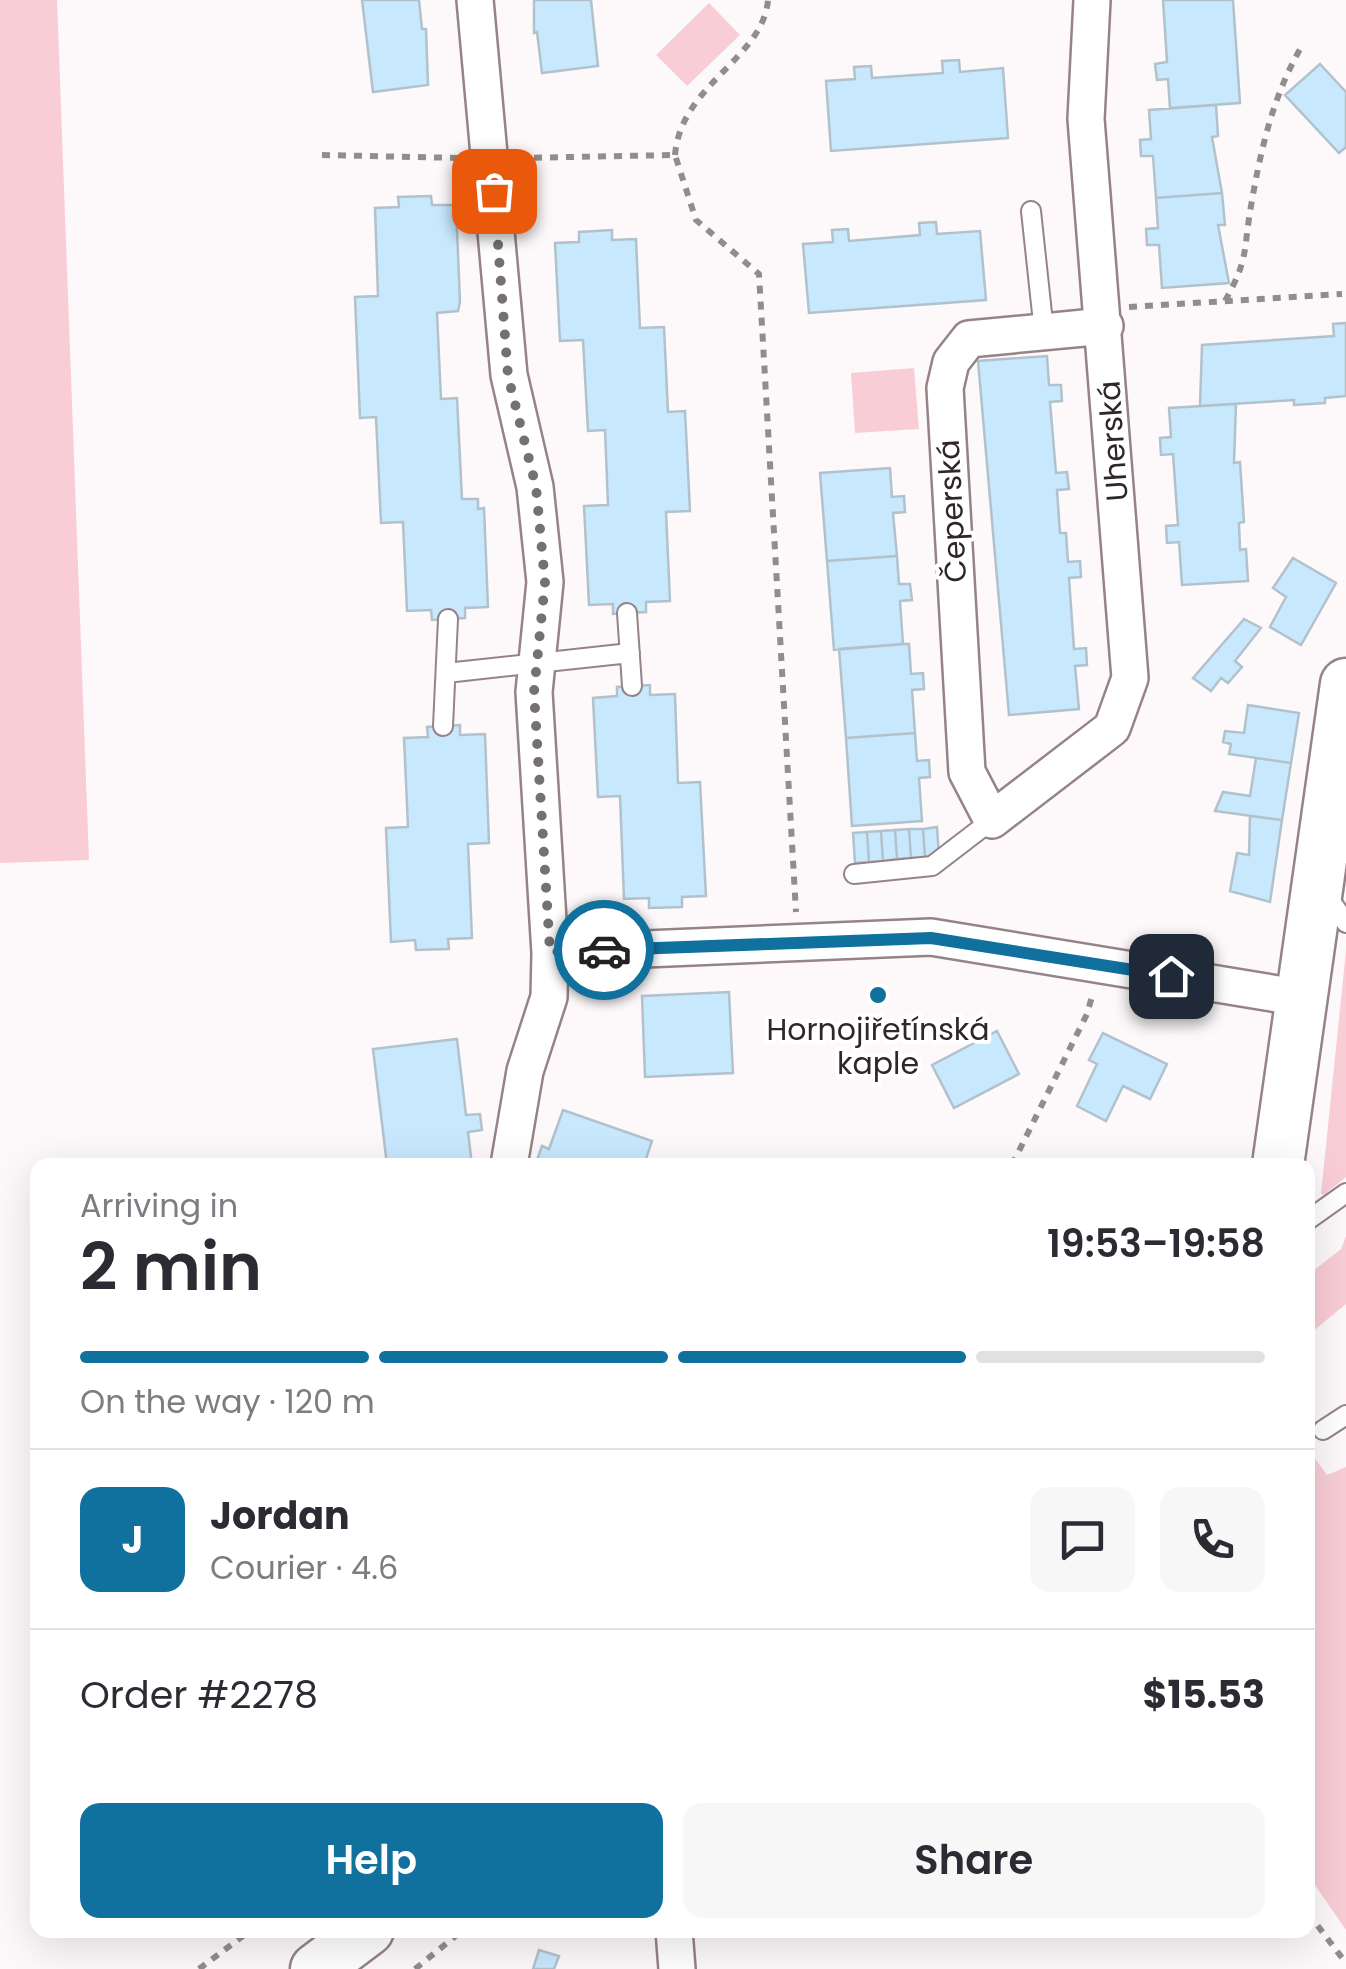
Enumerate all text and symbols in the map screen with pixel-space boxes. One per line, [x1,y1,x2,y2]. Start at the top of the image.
pin [452,149,537,234]
icon: bag [467,164,522,219]
street label: Uherská [1087,379,1139,503]
street label: Čeperská [927,438,977,584]
courier [554,900,654,1000]
icon: car [577,923,632,978]
pin [1129,934,1214,1019]
icon: home [1144,949,1199,1004]
marker: Hornojiřetínská kaple [867,984,889,1006]
place label: Hornojiřetínská kaple [766,1008,990,1085]
text: Arriving in [80,1183,238,1228]
text: 19:53–19:58 [1047,1217,1265,1270]
text: 2 min [80,1222,262,1313]
text: On the way · 120 m [80,1379,375,1424]
button: chat [1030,1487,1135,1592]
button: phone [1160,1487,1265,1592]
text: Jordan [210,1489,350,1542]
text: J [122,1513,143,1566]
text: Courier · 4.6 [210,1545,398,1590]
text: Order #2278 [80,1668,318,1721]
text: $15.53 [1143,1668,1265,1721]
button: Help [80,1803,663,1918]
button: Share [683,1803,1265,1918]

